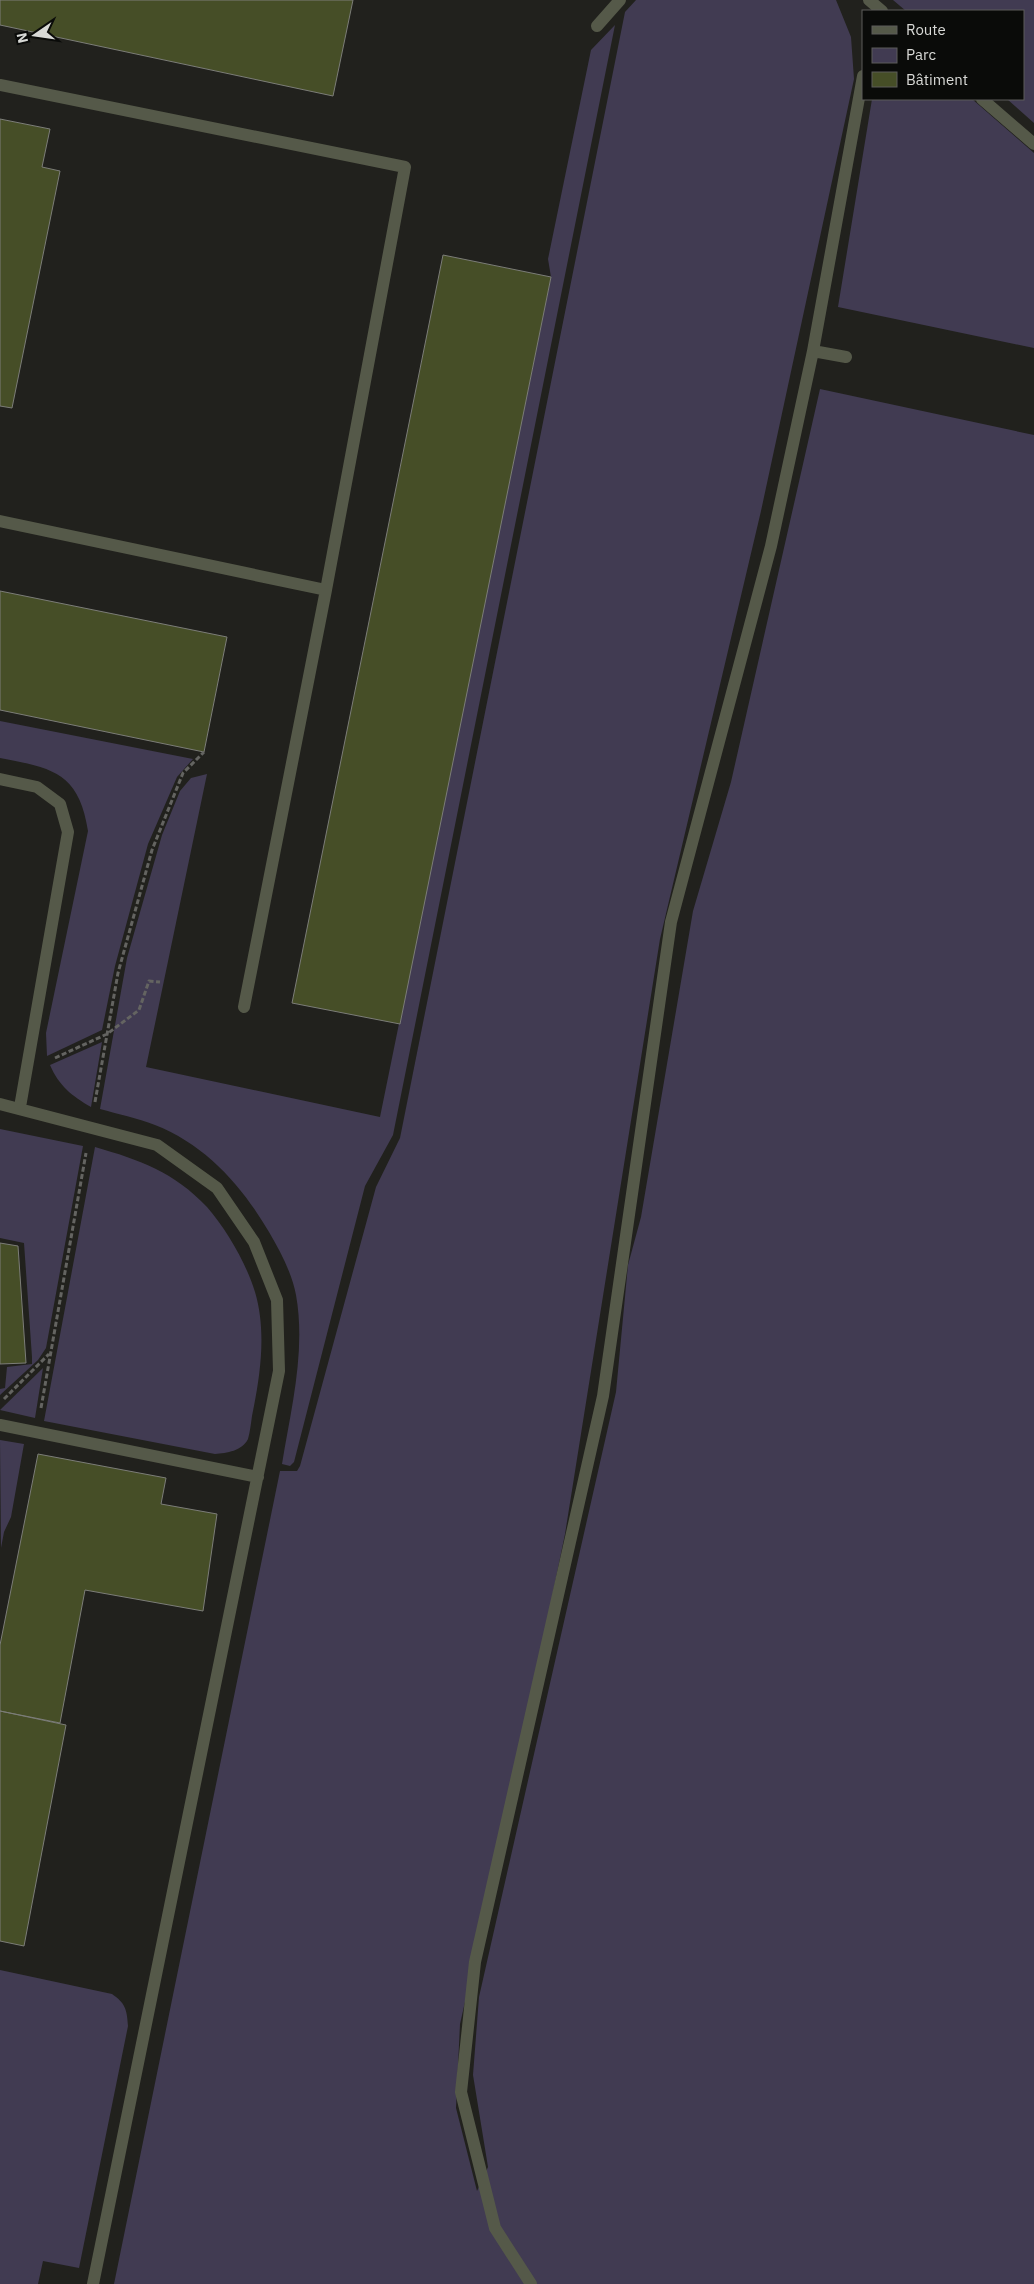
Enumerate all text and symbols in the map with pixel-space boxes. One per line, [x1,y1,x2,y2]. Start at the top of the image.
north arrow [10,10,60,60]
legend [862,10,1024,100]
text: Route [906,20,946,39]
text: N [12,31,32,45]
text: Parc [906,45,936,64]
text: Bâtiment [906,70,968,89]

